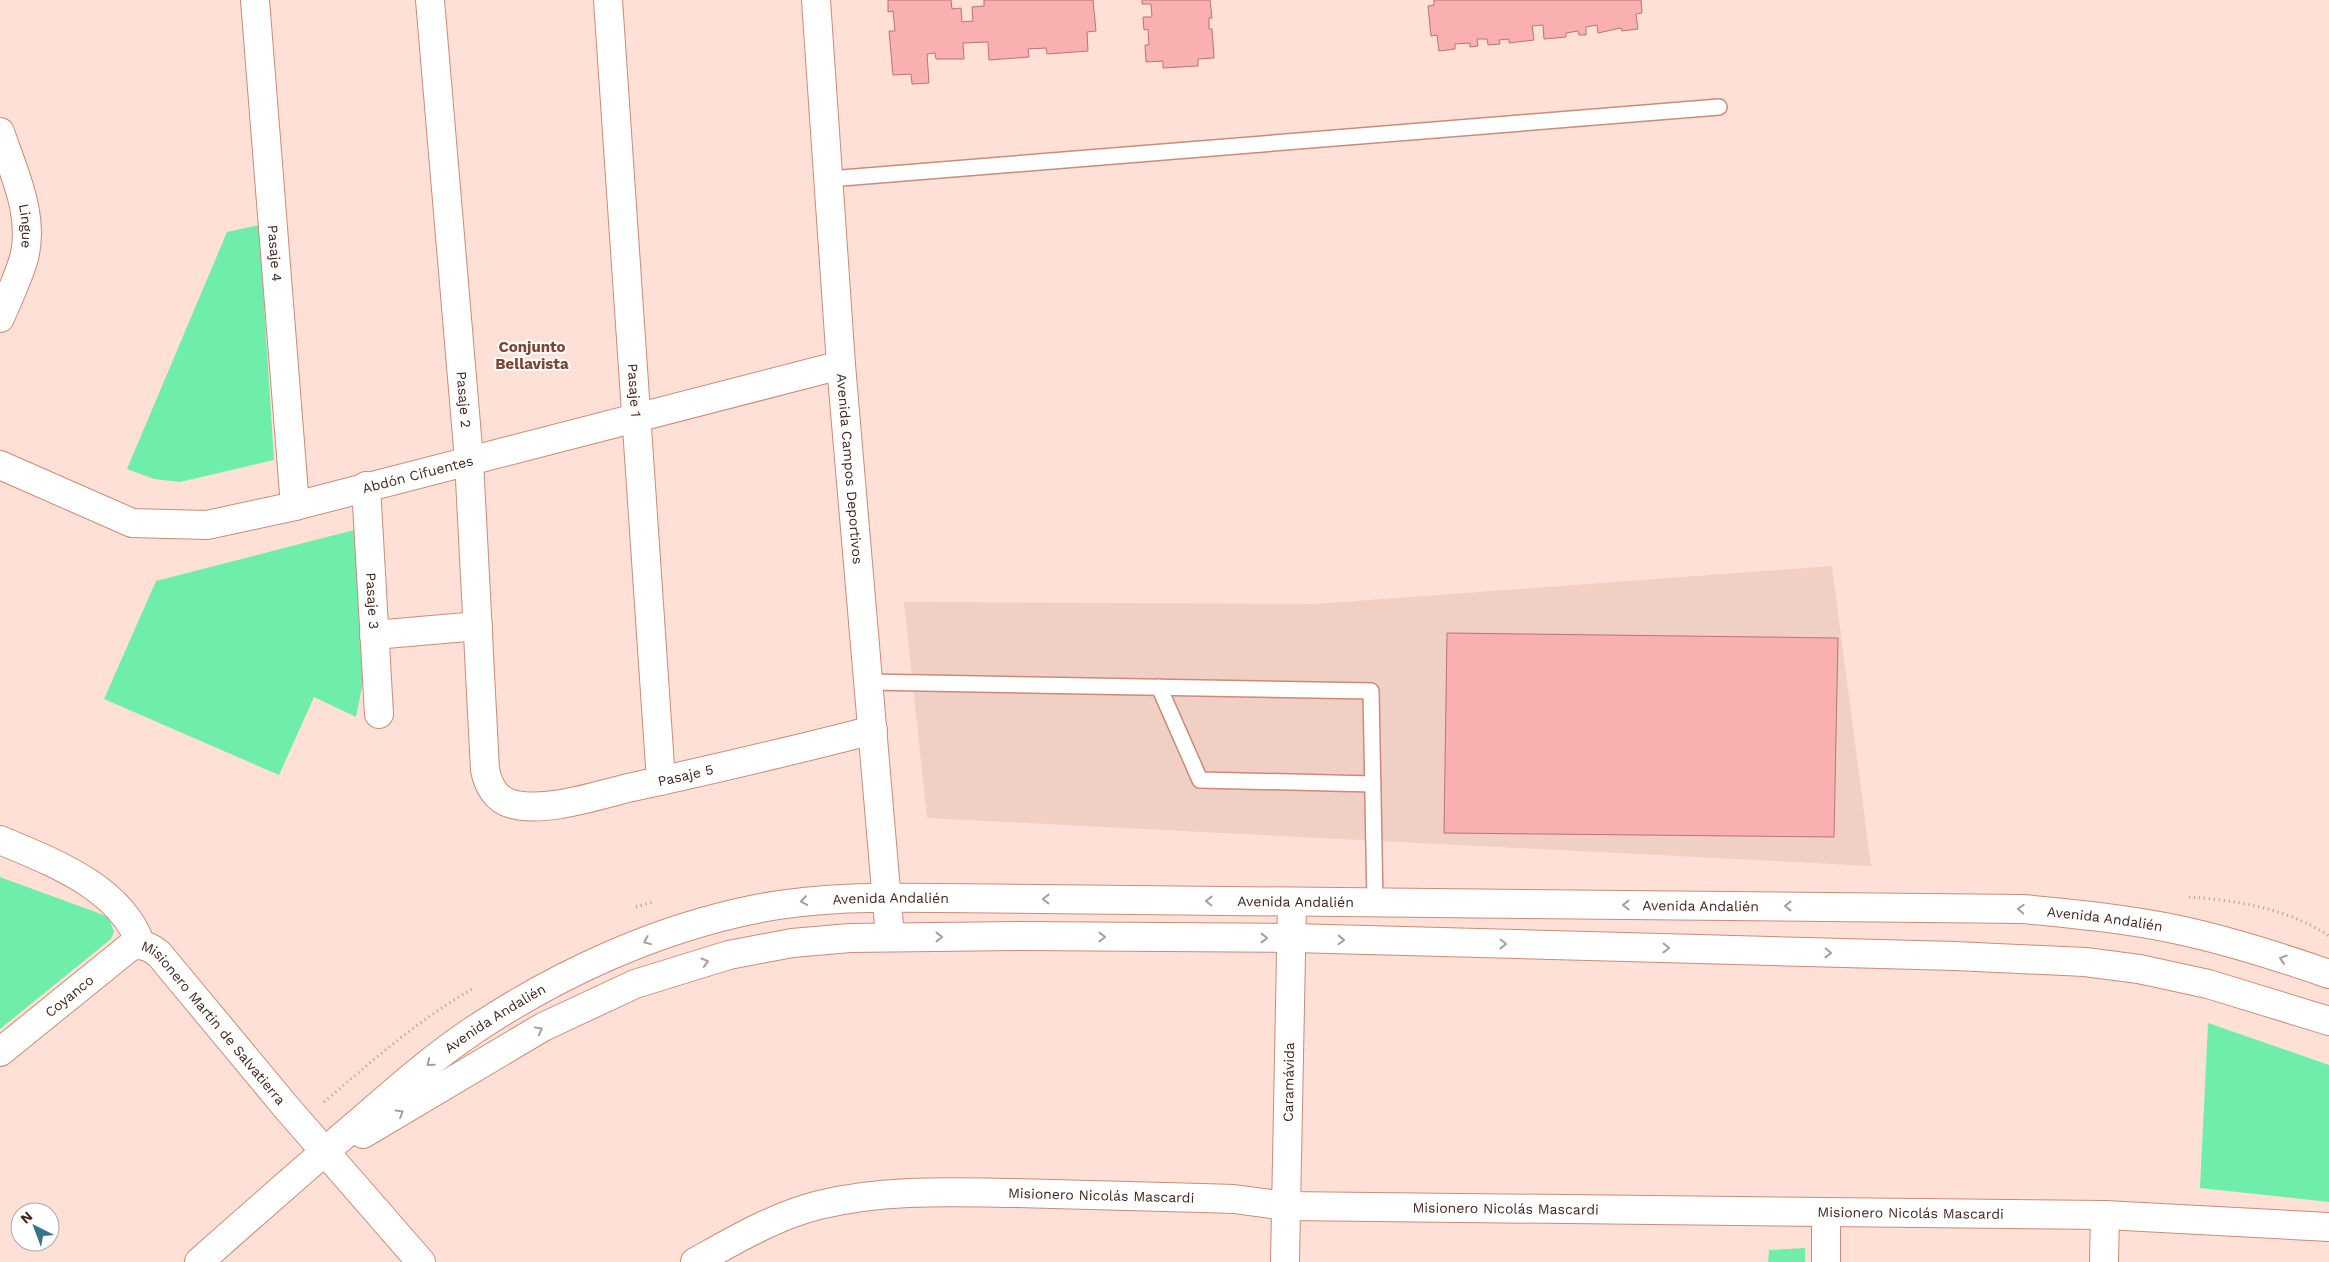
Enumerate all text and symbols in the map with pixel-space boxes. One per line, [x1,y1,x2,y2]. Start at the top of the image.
street label: Lingue [16,202,35,249]
street label: Pasaje 4 [265,224,285,282]
district label: Conjunto Bellavista [495,338,569,373]
street label: Pasaje 1 [625,363,644,417]
street label: Pasaje 2 [454,371,474,428]
street label: Avenida Campos Deportivos [834,373,866,565]
street label: Abdón Cifuentes [360,452,475,496]
street label: Pasaje 3 [363,572,382,630]
street label: Pasaje 5 [656,761,715,789]
street label: Avenida Andalién [832,890,949,907]
street label: Avenida Andalién [1237,893,1354,910]
one-way arrow [1042,894,1050,904]
one-way arrow [800,896,809,906]
one-way arrow [1204,896,1212,906]
street label: Avenida Andalién [1642,897,1759,914]
one-way arrow [1621,900,1629,910]
one-way arrow [1784,901,1792,911]
one-way arrow [2016,903,2024,914]
street label: Avenida Andalién [2046,903,2164,935]
one-way arrow [935,931,943,942]
one-way arrow [1098,932,1106,942]
one-way arrow [1260,933,1268,943]
one-way arrow [1337,934,1345,945]
one-way arrow [643,935,652,946]
street label: Misionero Martin de Salvatierra [139,937,289,1108]
one-way arrow [1500,939,1508,949]
one-way arrow [1662,943,1670,954]
one-way arrow [1825,947,1833,958]
one-way arrow [2279,954,2287,964]
one-way arrow [701,957,709,967]
street label: Coyanco [42,972,97,1020]
street label: Avenida Andalién [441,981,548,1056]
one-way arrow [534,1026,543,1036]
street label: Caramávida [1280,1042,1297,1122]
one-way arrow [426,1057,435,1066]
one-way arrow [395,1110,404,1120]
street label: Misionero Nicolás Mascardi [1008,1185,1195,1206]
street label: Misionero Nicolás Mascardi [1412,1199,1599,1217]
north arrow [10,1202,60,1252]
street label: Misionero Nicolás Mascardi [1817,1204,2004,1222]
text: N [17,1208,36,1227]

